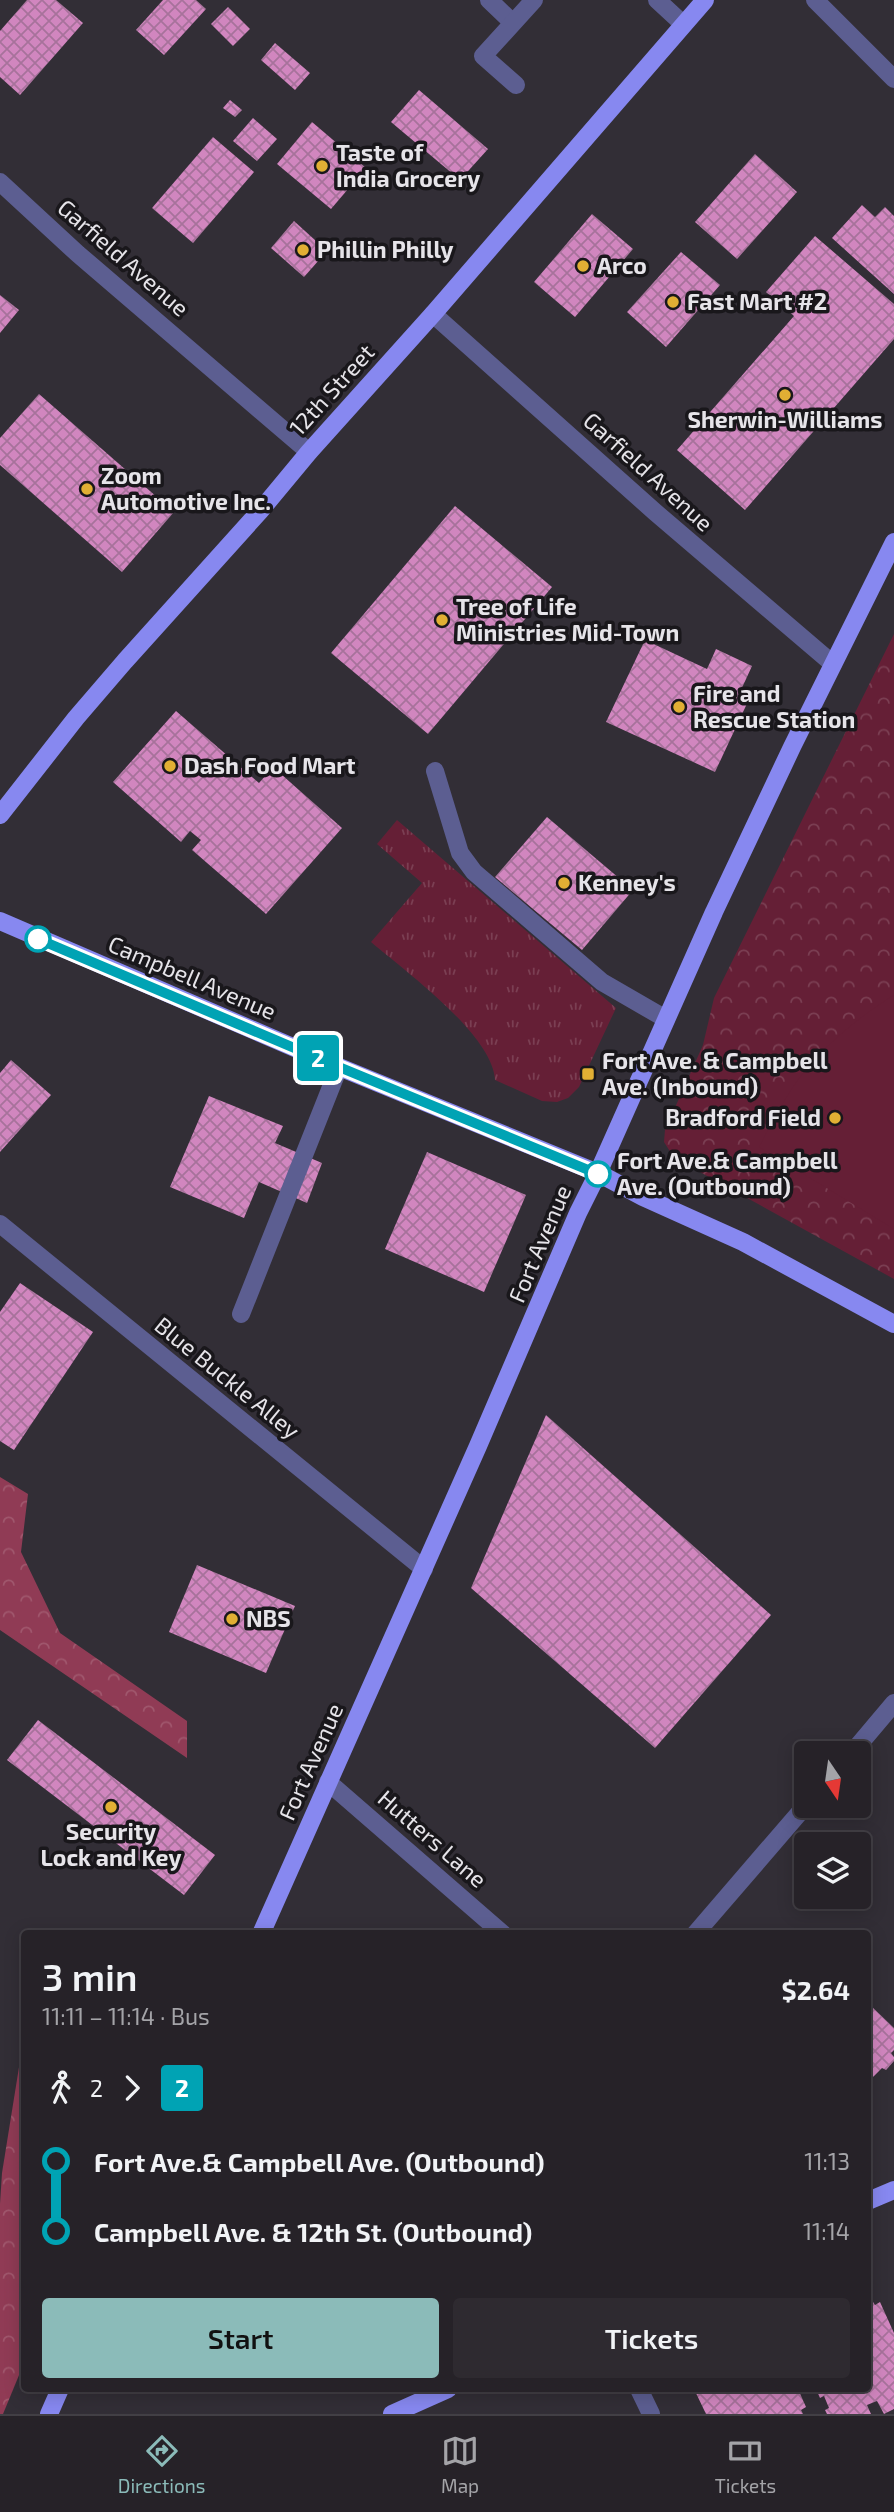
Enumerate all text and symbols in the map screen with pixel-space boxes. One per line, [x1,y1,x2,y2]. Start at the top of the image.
place label: Taste of India Grocery [336,138,480,192]
marker: Taste of India Grocery [314,158,330,174]
street label: Garfield Avenue [52,193,195,322]
place label: Phillin Philly [317,235,454,263]
marker: Phillin Philly [295,242,311,258]
place label: Arco [597,251,647,279]
marker: Arco [575,258,591,274]
place label: Fast Mart #2 [687,287,827,315]
marker: Fast Mart #2 [665,294,681,310]
street label: 12th Street [283,338,380,441]
marker: Sherwin-Williams [777,387,793,403]
place label: Sherwin-Williams [687,405,883,433]
street label: Garfield Avenue [578,406,719,537]
place label: Zoom Automotive Inc. [101,461,271,515]
marker: Zoom Automotive Inc. [79,481,95,497]
place label: Tree of Life Ministries Mid-Town [456,592,679,646]
marker: Tree of Life Ministries Mid-Town [434,612,450,628]
place label: Fire and Rescue Station [693,679,855,733]
marker: Fire and Rescue Station [671,699,687,715]
place label: Dash Food Mart [184,751,356,779]
marker: Dash Food Mart [162,758,178,774]
place label: Kenney's [578,868,676,896]
marker: Kenney's [556,875,572,891]
unlabelled marker [25,926,51,952]
street label: Campbell Avenue [104,929,280,1025]
line badge: 2 [295,1035,341,1081]
text: 2 [311,1043,325,1072]
place label: Fort Ave. & Campbell Ave. (Inbound) [602,1046,828,1100]
marker: Fort Ave. & Campbell Ave. (Inbound) [580,1066,596,1082]
place label: Bradford Field [665,1103,821,1131]
marker: Bradford Field [827,1110,843,1126]
place label: Fort Ave.& Campbell Ave. (Outbound) [617,1146,838,1200]
marker: Fort Ave.& Campbell Ave. (Outbound) [585,1161,611,1187]
street label: Fort Avenue [502,1181,576,1306]
street label: Blue Buckle Alley [150,1310,306,1444]
place label: NBS [246,1604,291,1632]
marker: NBS [224,1611,240,1627]
street label: Fort Avenue [272,1699,348,1824]
north arrow [794,1741,872,1818]
map controls [794,1741,871,1909]
street label: Hutters Lane [373,1784,493,1893]
marker: Security Lock and Key [103,1799,119,1815]
place label: Security Lock and Key [41,1817,182,1871]
button: layers [794,1832,871,1909]
text: 3 min [42,1953,138,1999]
text: $2.64 [782,1974,850,2005]
text: 11:11 – 11:14 · Bus [42,2002,210,2030]
icon: walk [42,2069,80,2107]
icon: forward [113,2069,151,2107]
text: 2 [175,2073,189,2102]
text: 2 [90,2074,103,2102]
text: Fort Ave.& Campbell Ave. (Outbound) [94,2146,544,2177]
text: 11:13 [804,2147,850,2175]
text: Campbell Ave. & 12th St. (Outbound) [94,2216,532,2247]
text: 11:14 [803,2217,850,2245]
button: Start [42,2298,439,2378]
button: Tickets [453,2298,850,2378]
tab: Directions [118,2432,205,2497]
tab: Map [441,2432,479,2497]
tab: Tickets [715,2432,776,2497]

